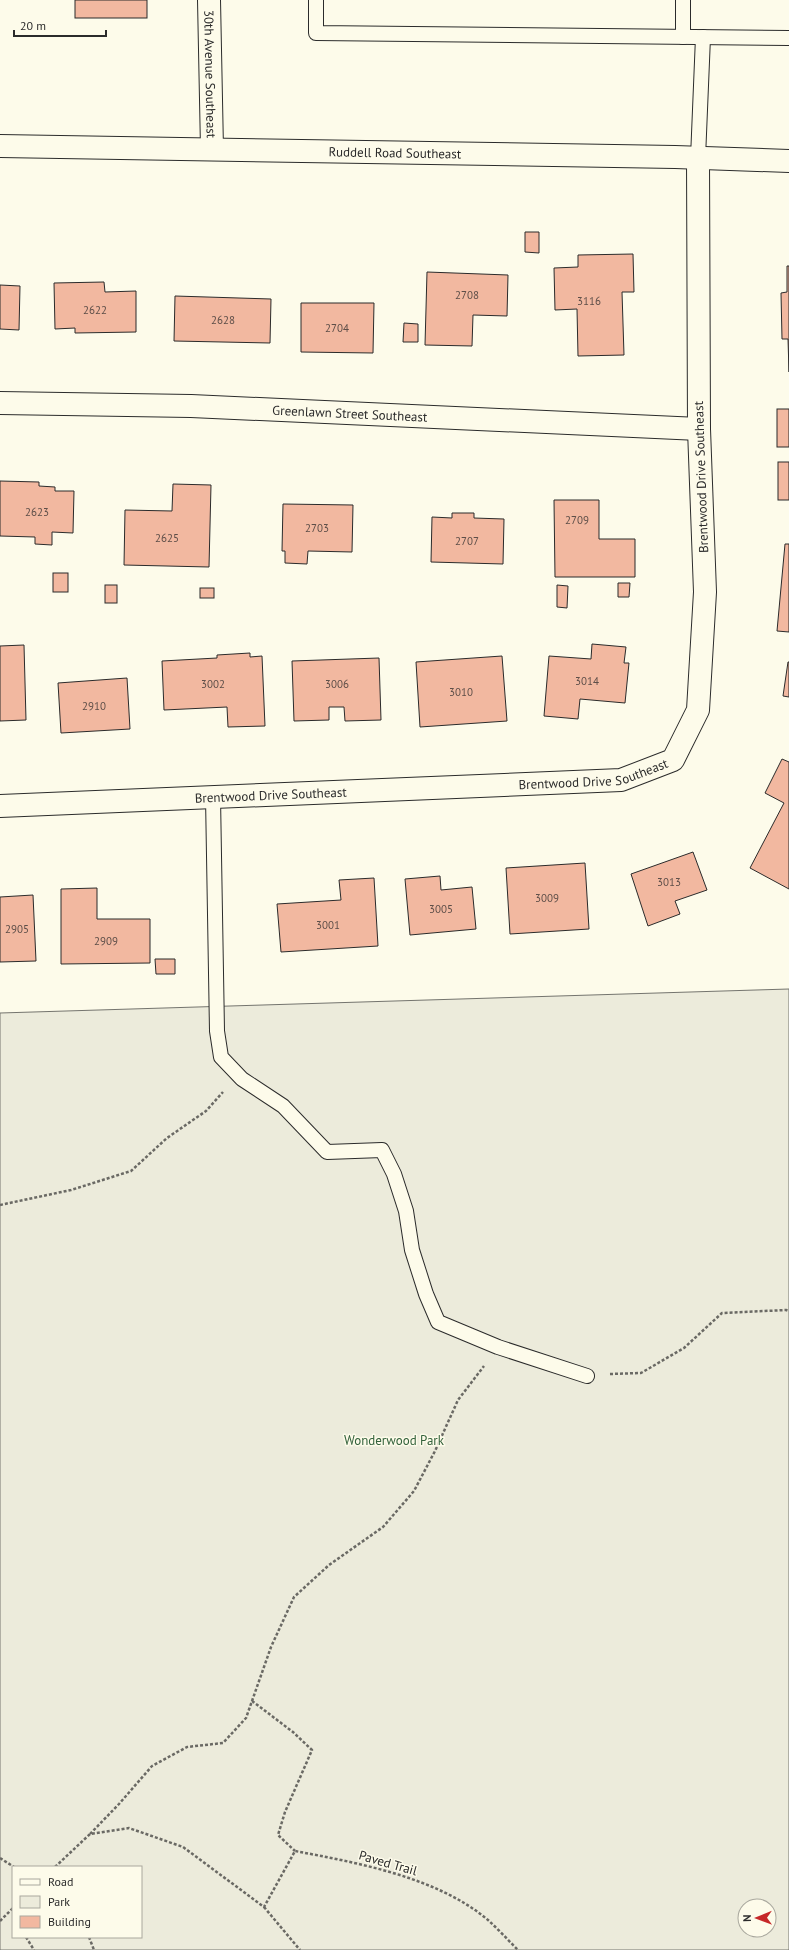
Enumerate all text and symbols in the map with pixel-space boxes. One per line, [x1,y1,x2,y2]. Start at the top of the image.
street label: 30th Avenue Southeast [201,10,220,139]
scale bar [14,12,106,38]
text: 20 m [20,18,46,33]
street label: Ruddell Road Southeast [328,143,462,162]
house number: 2708 [455,288,479,302]
house number: 3116 [577,294,601,308]
house number: 2622 [83,303,107,317]
house number: 2628 [211,313,235,327]
house number: 2704 [325,321,349,335]
street label: Brentwood Drive Southeast [690,400,712,553]
street label: Greenlawn Street Southeast [272,401,428,425]
house number: 2623 [25,505,49,519]
house number: 2709 [565,513,589,527]
house number: 2703 [305,521,329,535]
house number: 2625 [155,531,179,545]
house number: 2707 [455,534,479,548]
house number: 3014 [575,674,599,688]
house number: 3002 [201,677,225,691]
house number: 3006 [325,677,349,691]
house number: 3010 [449,685,473,699]
house number: 2910 [82,699,106,713]
street label: Brentwood Drive Southeast [518,754,671,793]
street label: Brentwood Drive Southeast [194,783,348,806]
house number: 3013 [657,875,681,889]
house number: 3009 [535,891,559,905]
house number: 3005 [429,902,453,916]
house number: 3001 [316,918,340,932]
house number: 2905 [5,922,29,936]
house number: 2909 [94,934,118,948]
park label: Wonderwood Park [344,1432,445,1449]
street label: Paved Trail [357,1847,419,1880]
legend [12,1866,142,1938]
text: Road [48,1874,73,1889]
text: Park [48,1894,70,1909]
north arrow [737,1898,777,1938]
text: Building [48,1914,91,1929]
text: N [740,1914,754,1922]

